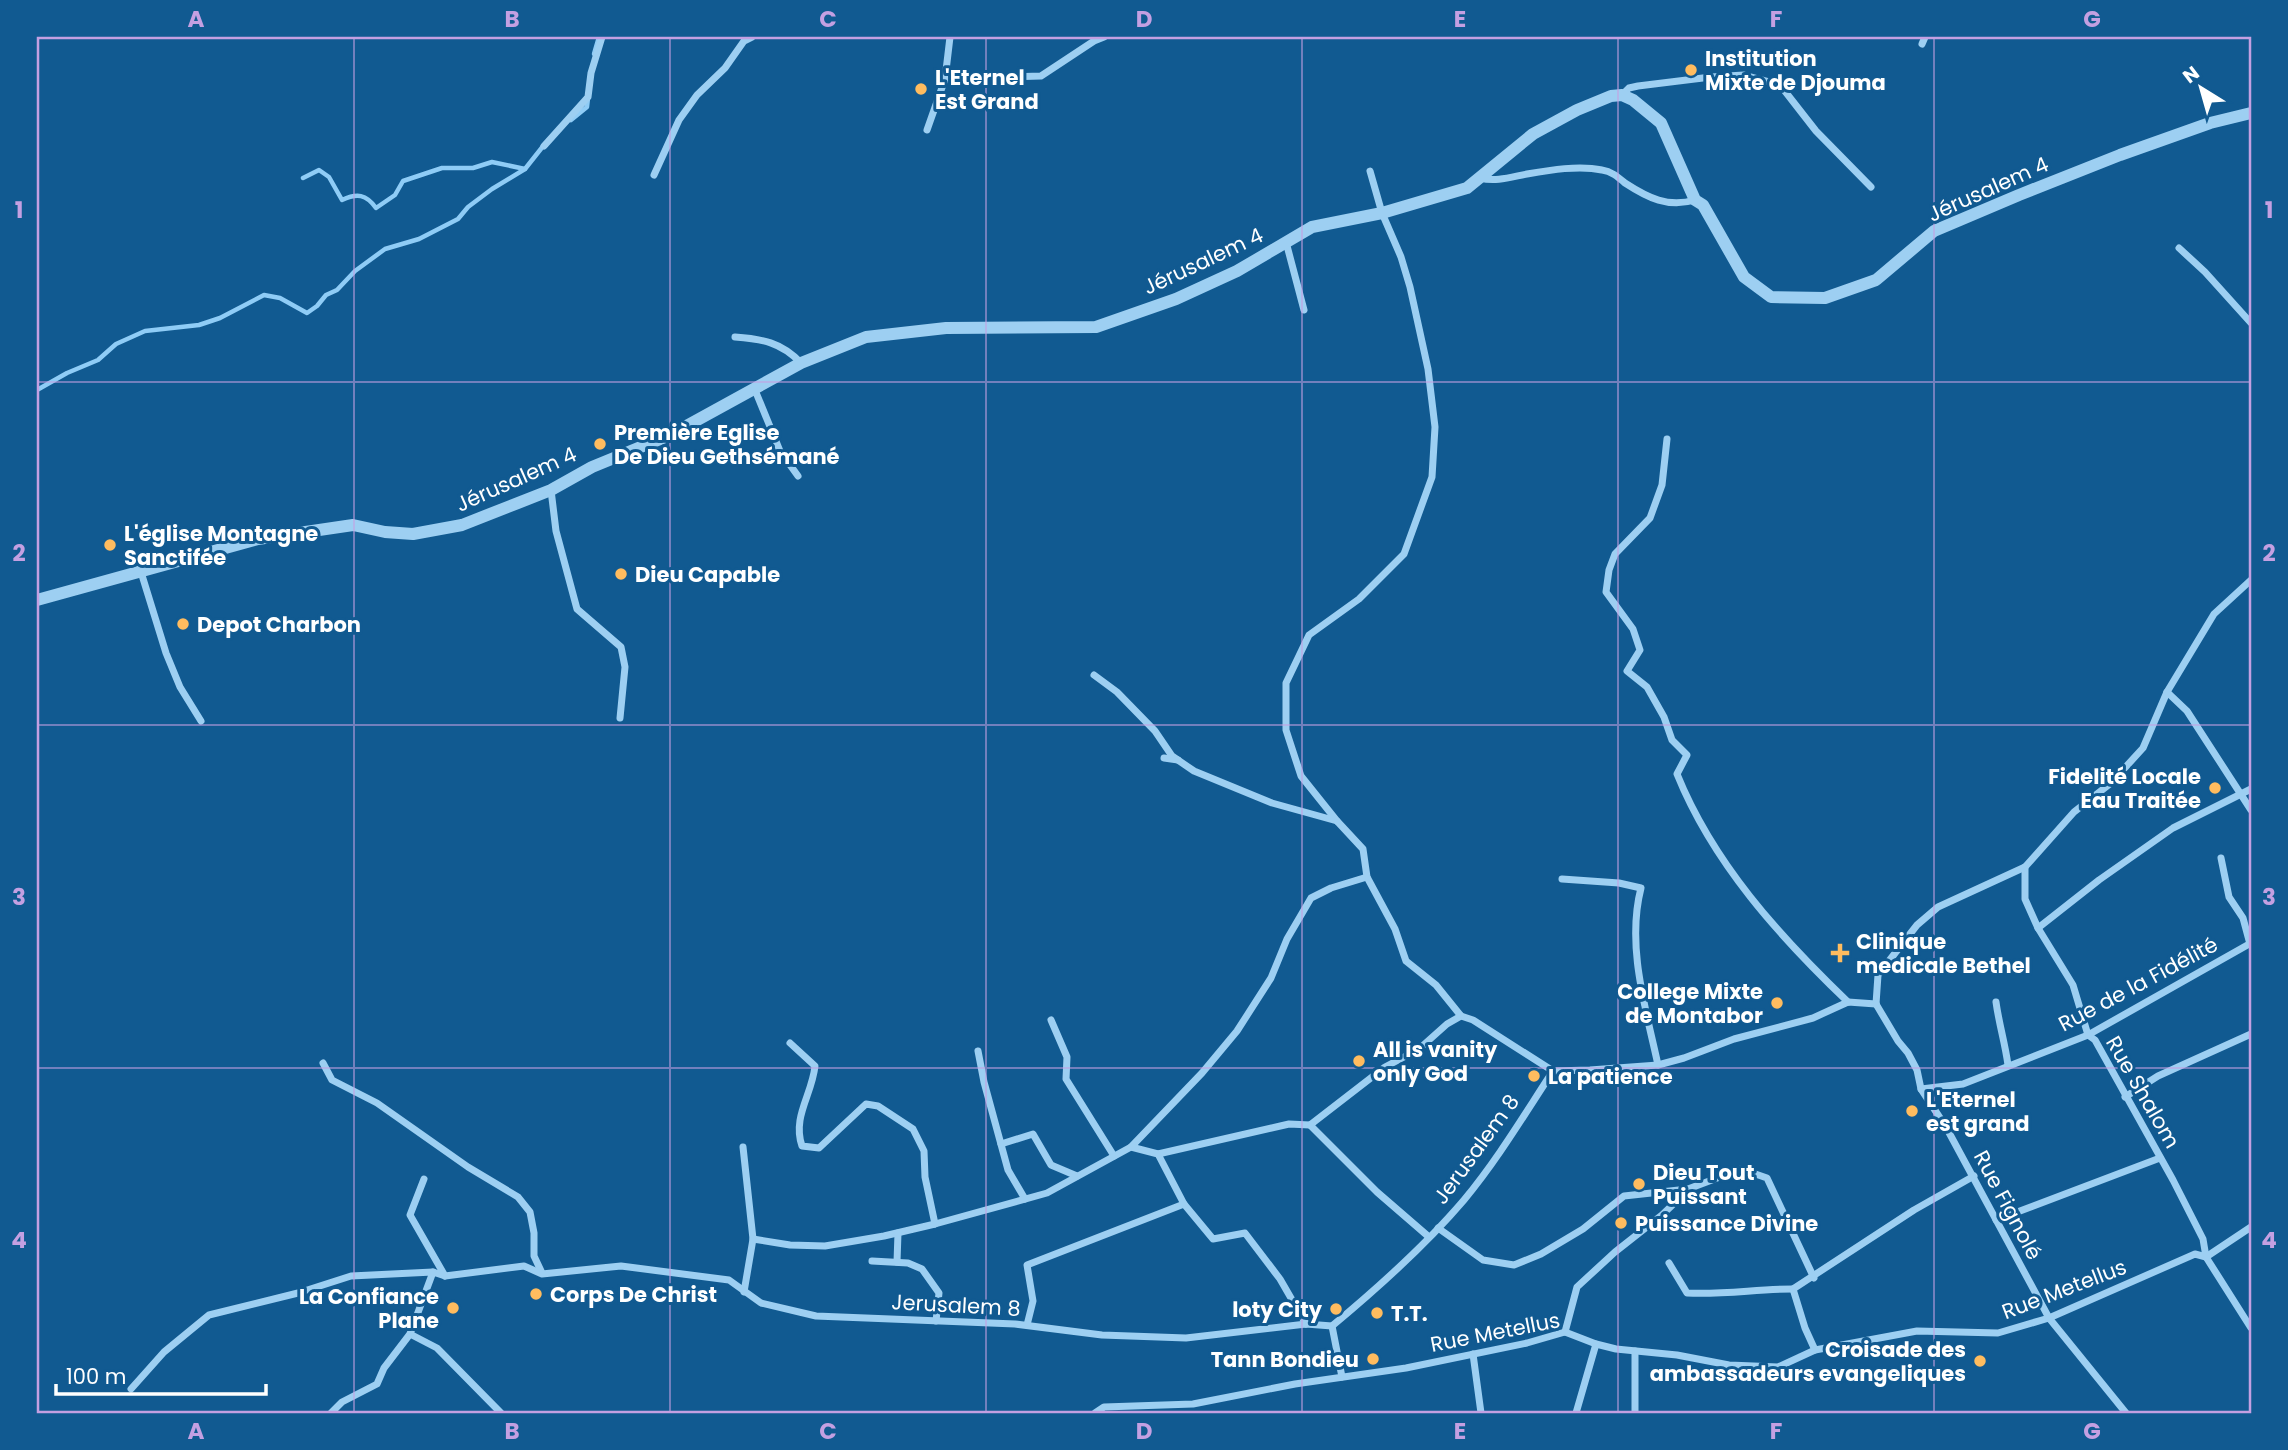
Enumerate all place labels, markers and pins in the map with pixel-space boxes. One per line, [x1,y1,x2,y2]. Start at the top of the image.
place label: Institution Mixte de Djouma [1705,44,1886,97]
marker: Institution Mixte de Djouma [1683,62,1699,78]
place label: L'Eternel Est Grand [935,63,1039,116]
marker: L'Eternel Est Grand [913,81,929,97]
place label: Première Eglise De Dieu Gethsémané [614,418,840,471]
marker: Première Eglise De Dieu Gethsémané [592,436,608,452]
place label: L'église Montagne Sanctifée [124,519,318,572]
marker: L'église Montagne Sanctifée [102,537,118,553]
place label: Dieu Capable [635,560,780,589]
marker: Dieu Capable [613,566,629,582]
place label: Depot Charbon [197,610,361,639]
marker: Depot Charbon [175,616,191,632]
place label: Fidelité Locale Eau Traitée [2048,762,2201,815]
marker: Fidelité Locale Eau Traitée [2207,780,2223,796]
place label: Clinique medicale Bethel [1856,927,2031,980]
marker: Clinique medicale Bethel [1830,943,1850,963]
place label: College Mixte de Montabor [1617,977,1763,1030]
marker: College Mixte de Montabor [1769,995,1785,1011]
place label: All is vanity only God [1373,1035,1498,1088]
marker: All is vanity only God [1351,1053,1367,1069]
place label: La patience [1548,1062,1673,1091]
marker: La patience [1526,1068,1542,1084]
place label: L'Eternel est grand [1926,1085,2030,1138]
marker: L'Eternel est grand [1904,1103,1920,1119]
place label: Dieu Tout Puissant [1653,1158,1754,1211]
marker: Dieu Tout Puissant [1631,1176,1647,1192]
place label: Puissance Divine [1635,1209,1818,1238]
marker: Puissance Divine [1613,1215,1629,1231]
place label: Corps De Christ [550,1280,717,1309]
place label: La Confiance Plane [299,1282,439,1335]
marker: Corps De Christ [528,1286,544,1302]
place label: loty City [1232,1295,1323,1324]
place label: T.T. [1391,1299,1428,1328]
marker: La Confiance Plane [445,1300,461,1316]
marker: loty City [1328,1301,1344,1317]
marker: T.T. [1369,1305,1385,1321]
place label: Croisade des ambassadeurs evangeliques [1650,1335,1966,1388]
place label: Tann Bondieu [1211,1345,1359,1374]
marker: Tann Bondieu [1365,1351,1381,1367]
marker: Croisade des ambassadeurs evangeliques [1972,1353,1988,1369]

